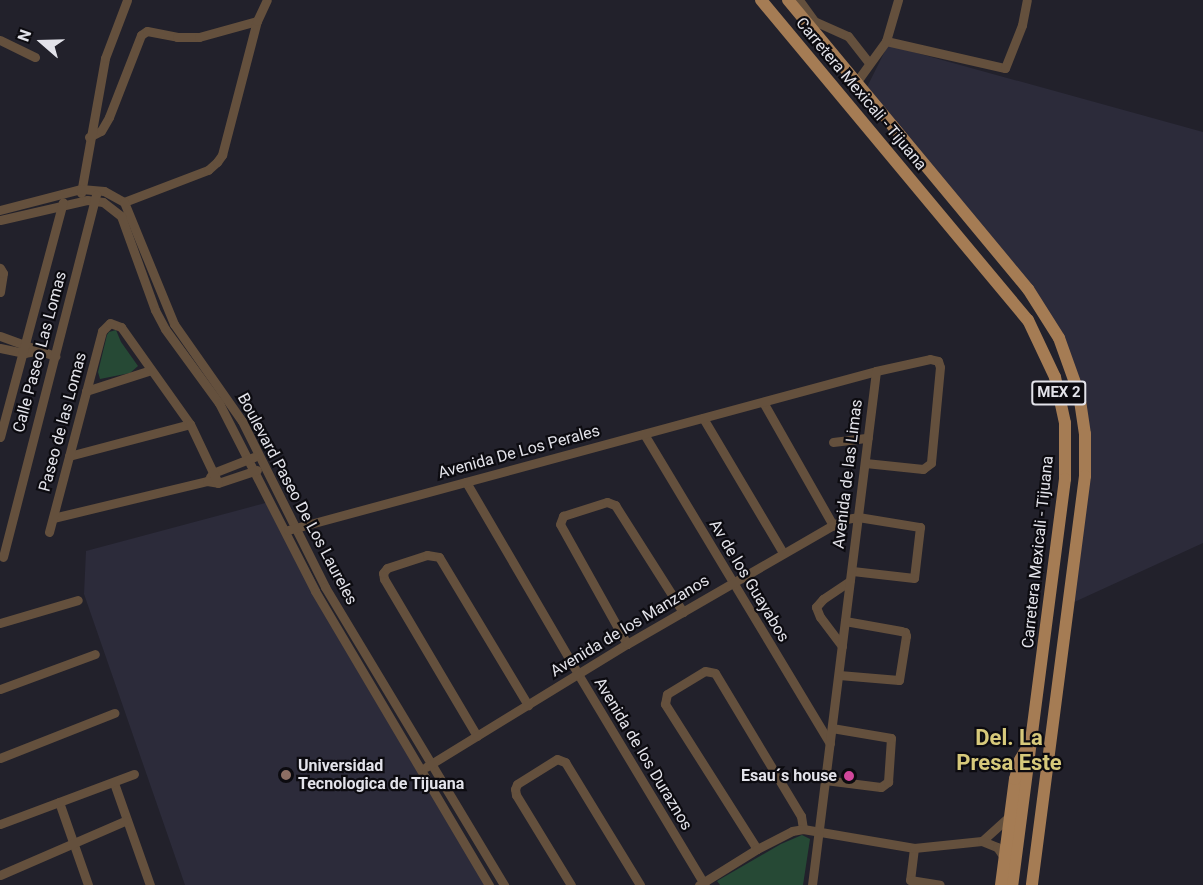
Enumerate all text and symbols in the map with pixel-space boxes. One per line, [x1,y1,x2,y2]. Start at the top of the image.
north arrow [12,12,72,72]
street label: Carretera Mexicali - Tijuana [791,14,931,174]
text: N [14,27,35,44]
street label: Calle Paseo Las Lomas [9,269,71,435]
street label: Paseo de las Lomas [35,350,91,494]
road number: MEX 2 [1030,381,1088,405]
street label: Boulevard Paseo De Los Laureles [233,390,361,608]
street label: Avenida de las Limas [829,398,867,550]
street label: Avenida De Los Perales [436,421,602,483]
street label: Carretera Mexicali - Tijuana [1018,455,1058,649]
street label: Av de los Guayabos [705,516,793,646]
street label: Avenida de los Manzanos [547,571,713,681]
street label: Avenida de los Duraznos [590,674,696,834]
district label: Del. La Presa Este [956,724,1062,776]
place label: Universidad Tecnologica de Tijuana [298,756,465,794]
place label: Esau´s house [741,766,837,786]
marker: Universidad Tecnologica de Tijuana [279,768,293,782]
marker: Esau´s house [842,769,856,783]

